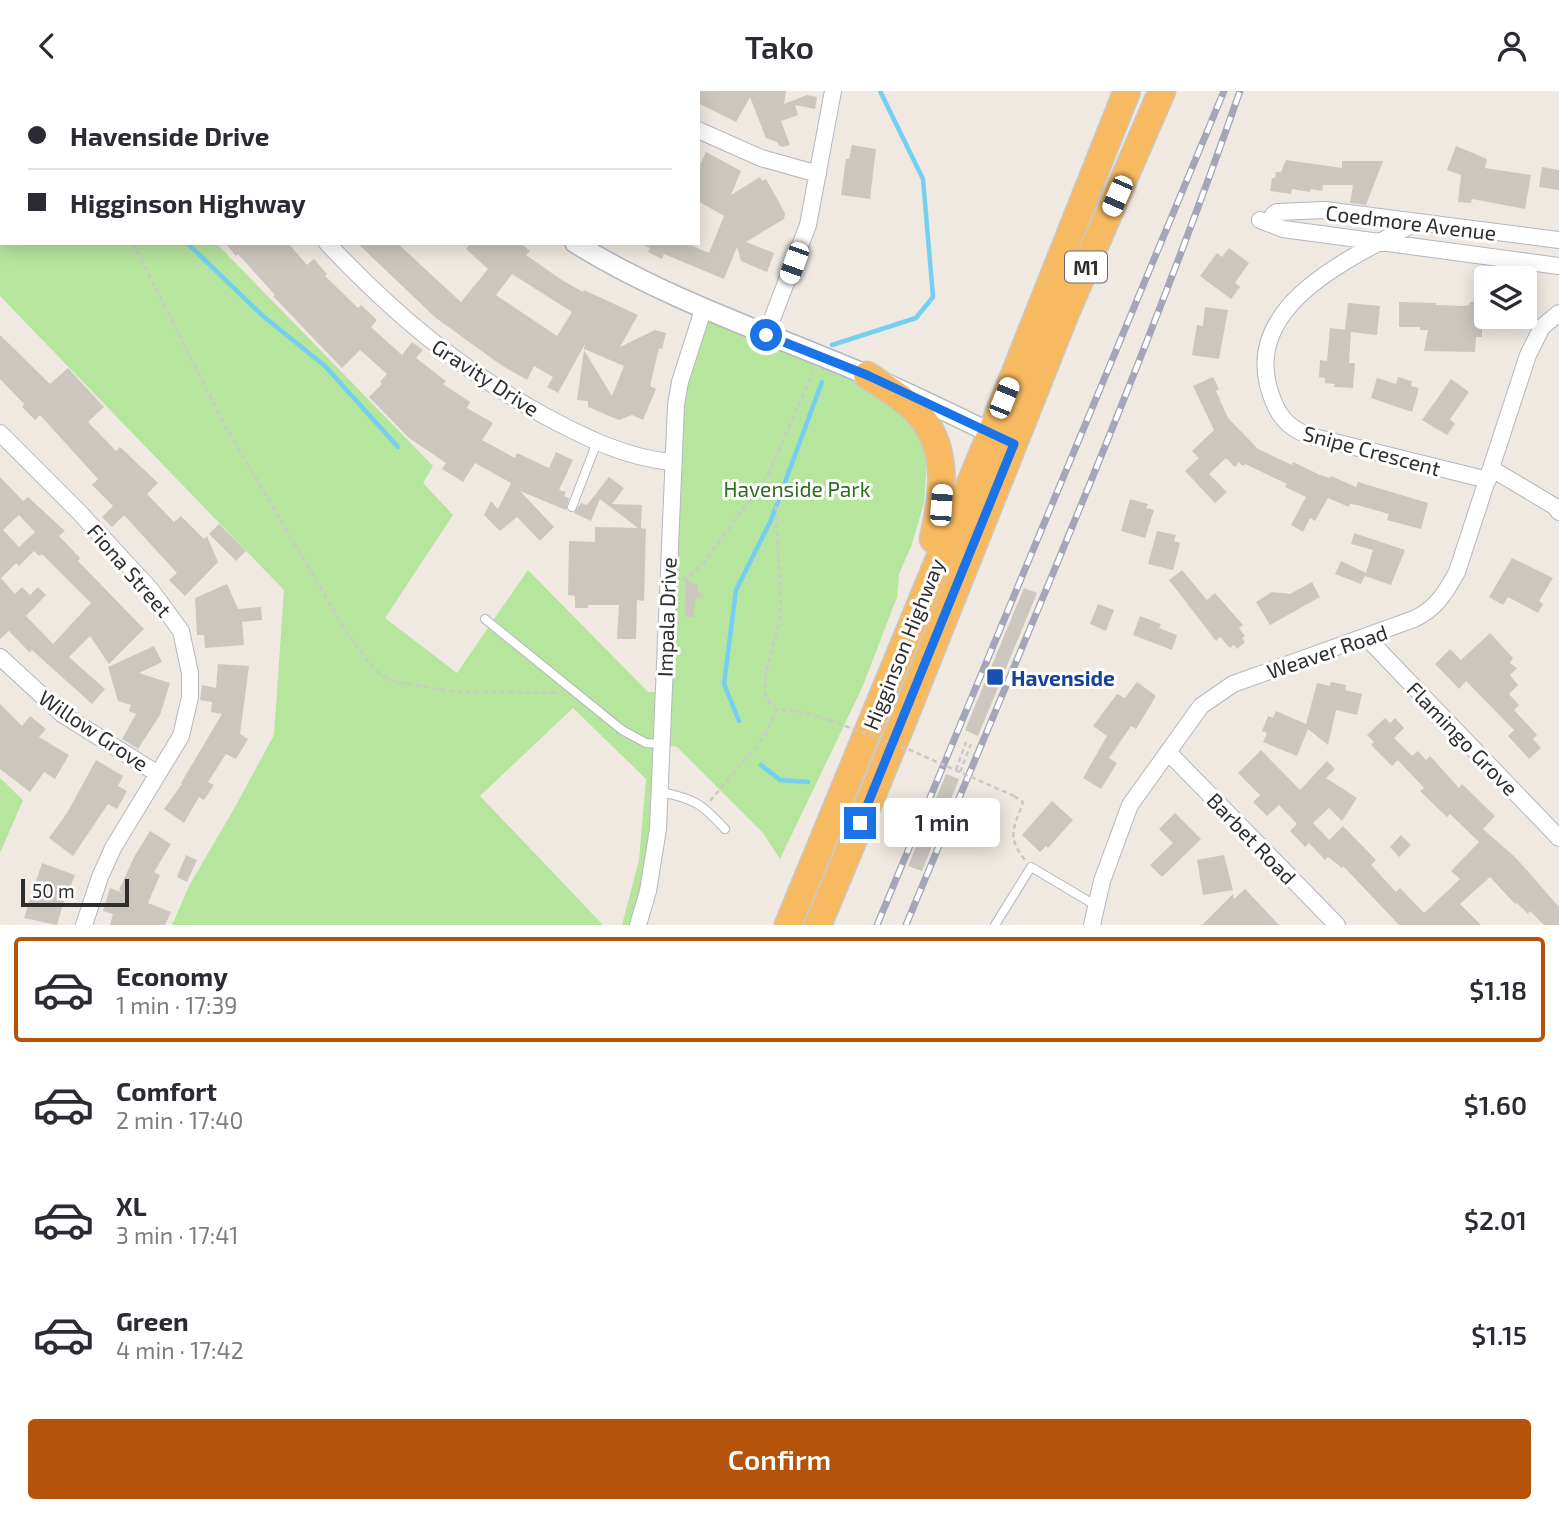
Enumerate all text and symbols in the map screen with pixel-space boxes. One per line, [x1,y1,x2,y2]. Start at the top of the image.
icon: back [28,27,66,65]
text: Tako [745,27,814,65]
icon: person [1493,27,1531,65]
text: Havenside Drive [70,120,269,151]
car [1099,173,1136,219]
text: Higginson Highway [70,187,306,218]
street label: Coedmore Avenue [1324,199,1498,245]
car [777,240,812,286]
road number: M1 [1065,251,1107,283]
map controls [1474,266,1537,329]
button: layers [1474,266,1537,329]
route start [750,319,782,351]
street label: Gravity Drive [428,333,544,421]
car [987,375,1022,421]
street label: Snipe Crescent [1301,420,1443,480]
park label: Havenside Park [724,476,871,501]
car [930,483,953,527]
street label: Fiona Street [83,518,177,622]
street label: Higginson Highway [857,555,949,733]
street label: Impala Drive [651,557,681,677]
street label: Weaver Road [1264,619,1390,683]
place label: Havenside [1011,665,1115,690]
marker: Havenside [985,667,1005,687]
street label: Flamingo Grove [1402,676,1524,800]
street label: Willow Grove [35,684,153,776]
street label: Barbet Road [1202,787,1302,889]
callout: 1 min [884,799,1000,847]
route end [844,807,876,839]
text: 1 min [915,808,969,836]
scale bar [21,876,130,908]
text: 50 m [32,879,75,902]
icon: car [32,958,95,1021]
text: Economy [116,960,228,991]
text: $1.18 [1469,974,1527,1005]
text: 1 min · 17:39 [116,991,238,1019]
icon: car [32,1073,95,1136]
text: Comfort [116,1075,217,1106]
text: $1.60 [1464,1089,1527,1120]
text: 2 min · 17:40 [116,1106,243,1134]
icon: car [32,1188,95,1251]
text: XL [116,1190,147,1221]
text: $2.01 [1464,1204,1527,1235]
text: 3 min · 17:41 [116,1221,238,1249]
icon: car [32,1303,95,1366]
text: Green [116,1305,189,1336]
text: $1.15 [1471,1319,1527,1350]
text: 4 min · 17:42 [116,1336,244,1364]
button: Confirm [28,1419,1531,1499]

